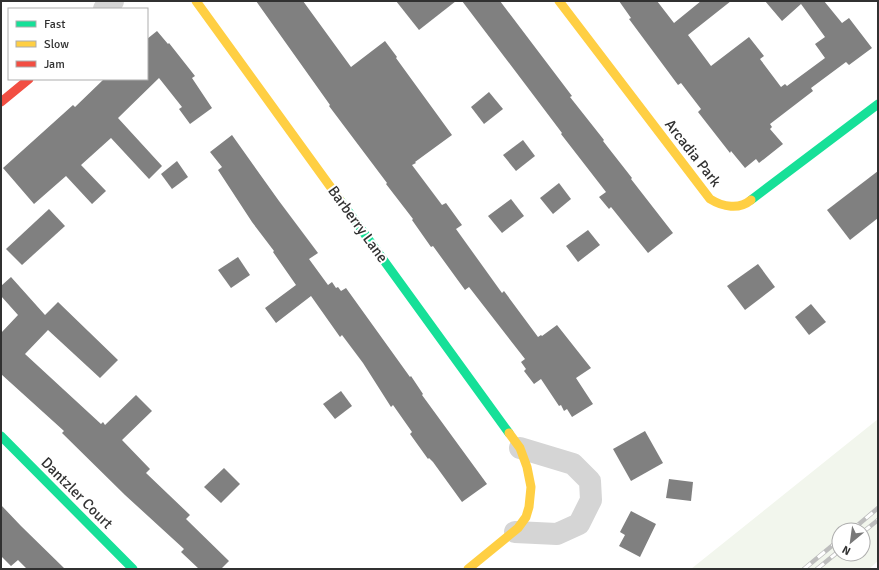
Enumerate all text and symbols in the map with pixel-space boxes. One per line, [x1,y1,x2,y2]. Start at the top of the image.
legend [8,8,148,80]
text: Fast [44,17,65,32]
text: Slow [44,37,69,52]
text: Jam [44,57,65,72]
street label: Arcadia Park [661,116,725,191]
street label: Barberry Lane [324,182,392,266]
street label: Dantzler Court [37,453,117,533]
north arrow [831,522,871,562]
text: N [840,543,853,558]

